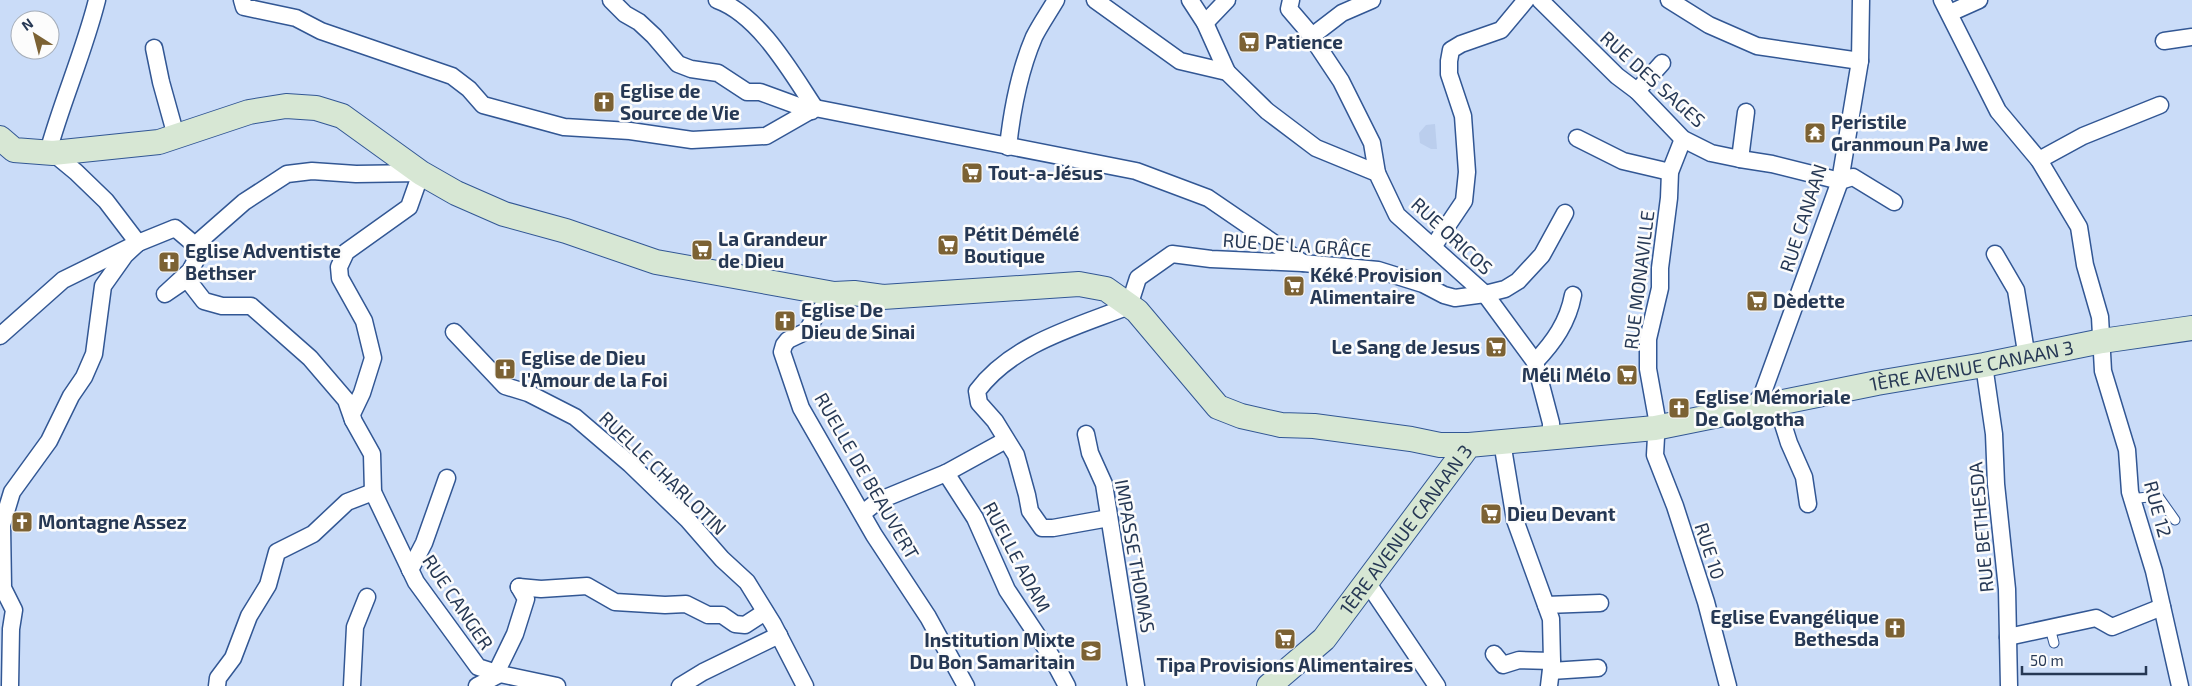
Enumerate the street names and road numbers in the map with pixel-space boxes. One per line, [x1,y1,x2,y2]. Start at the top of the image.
street label: RUE DES SAGES [1596,26,1710,132]
street label: RUE CANAAN [1774,161,1831,275]
street label: RUE ORICOS [1407,192,1498,279]
street label: RUE MONAVILLE [1619,209,1658,351]
street label: RUE DE LA GRÂCE [1222,228,1372,261]
street label: 1ÈRE AVENUE CANAAN 3 [1868,335,2075,395]
street label: RUELLE DE BEAUVERT [810,388,925,563]
street label: RUELLE CHARLOTIN [595,406,732,539]
street label: 1ÈRE AVENUE CANAAN 3 [1334,440,1476,619]
street label: RUE BETHESDA [1963,461,1998,593]
street label: IMPASSE THOMAS [1111,477,1160,634]
street label: RUE 12 [2140,478,2177,540]
street label: RUELLE ADAM [979,498,1056,616]
street label: RUE 10 [1691,520,1730,582]
street label: RUE CANGER [418,550,499,654]

